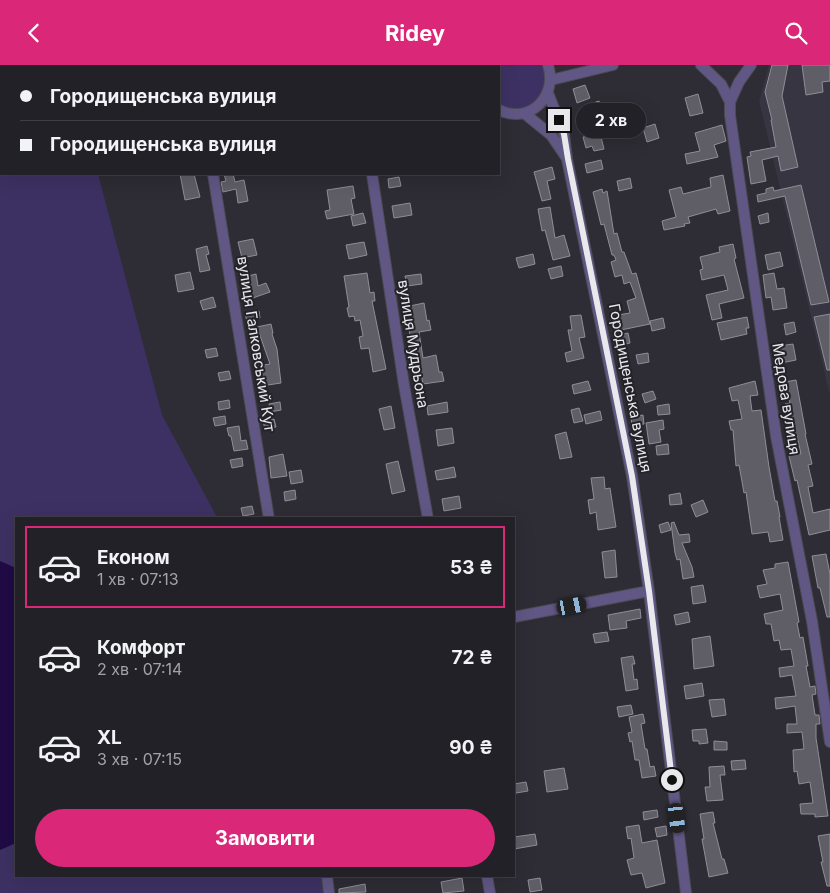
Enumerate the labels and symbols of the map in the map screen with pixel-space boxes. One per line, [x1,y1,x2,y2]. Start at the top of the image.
callout: 2 хв [576,103,646,137]
route end [548,109,570,131]
street label: вулиця Галковський Кут [233,255,280,433]
street label: вулиця Мудрьона [394,278,433,410]
street label: Городищенська вулиця [605,302,656,474]
street label: Медова вулиця [768,342,805,456]
car [555,596,588,616]
route start [661,769,683,791]
car [667,802,686,834]

